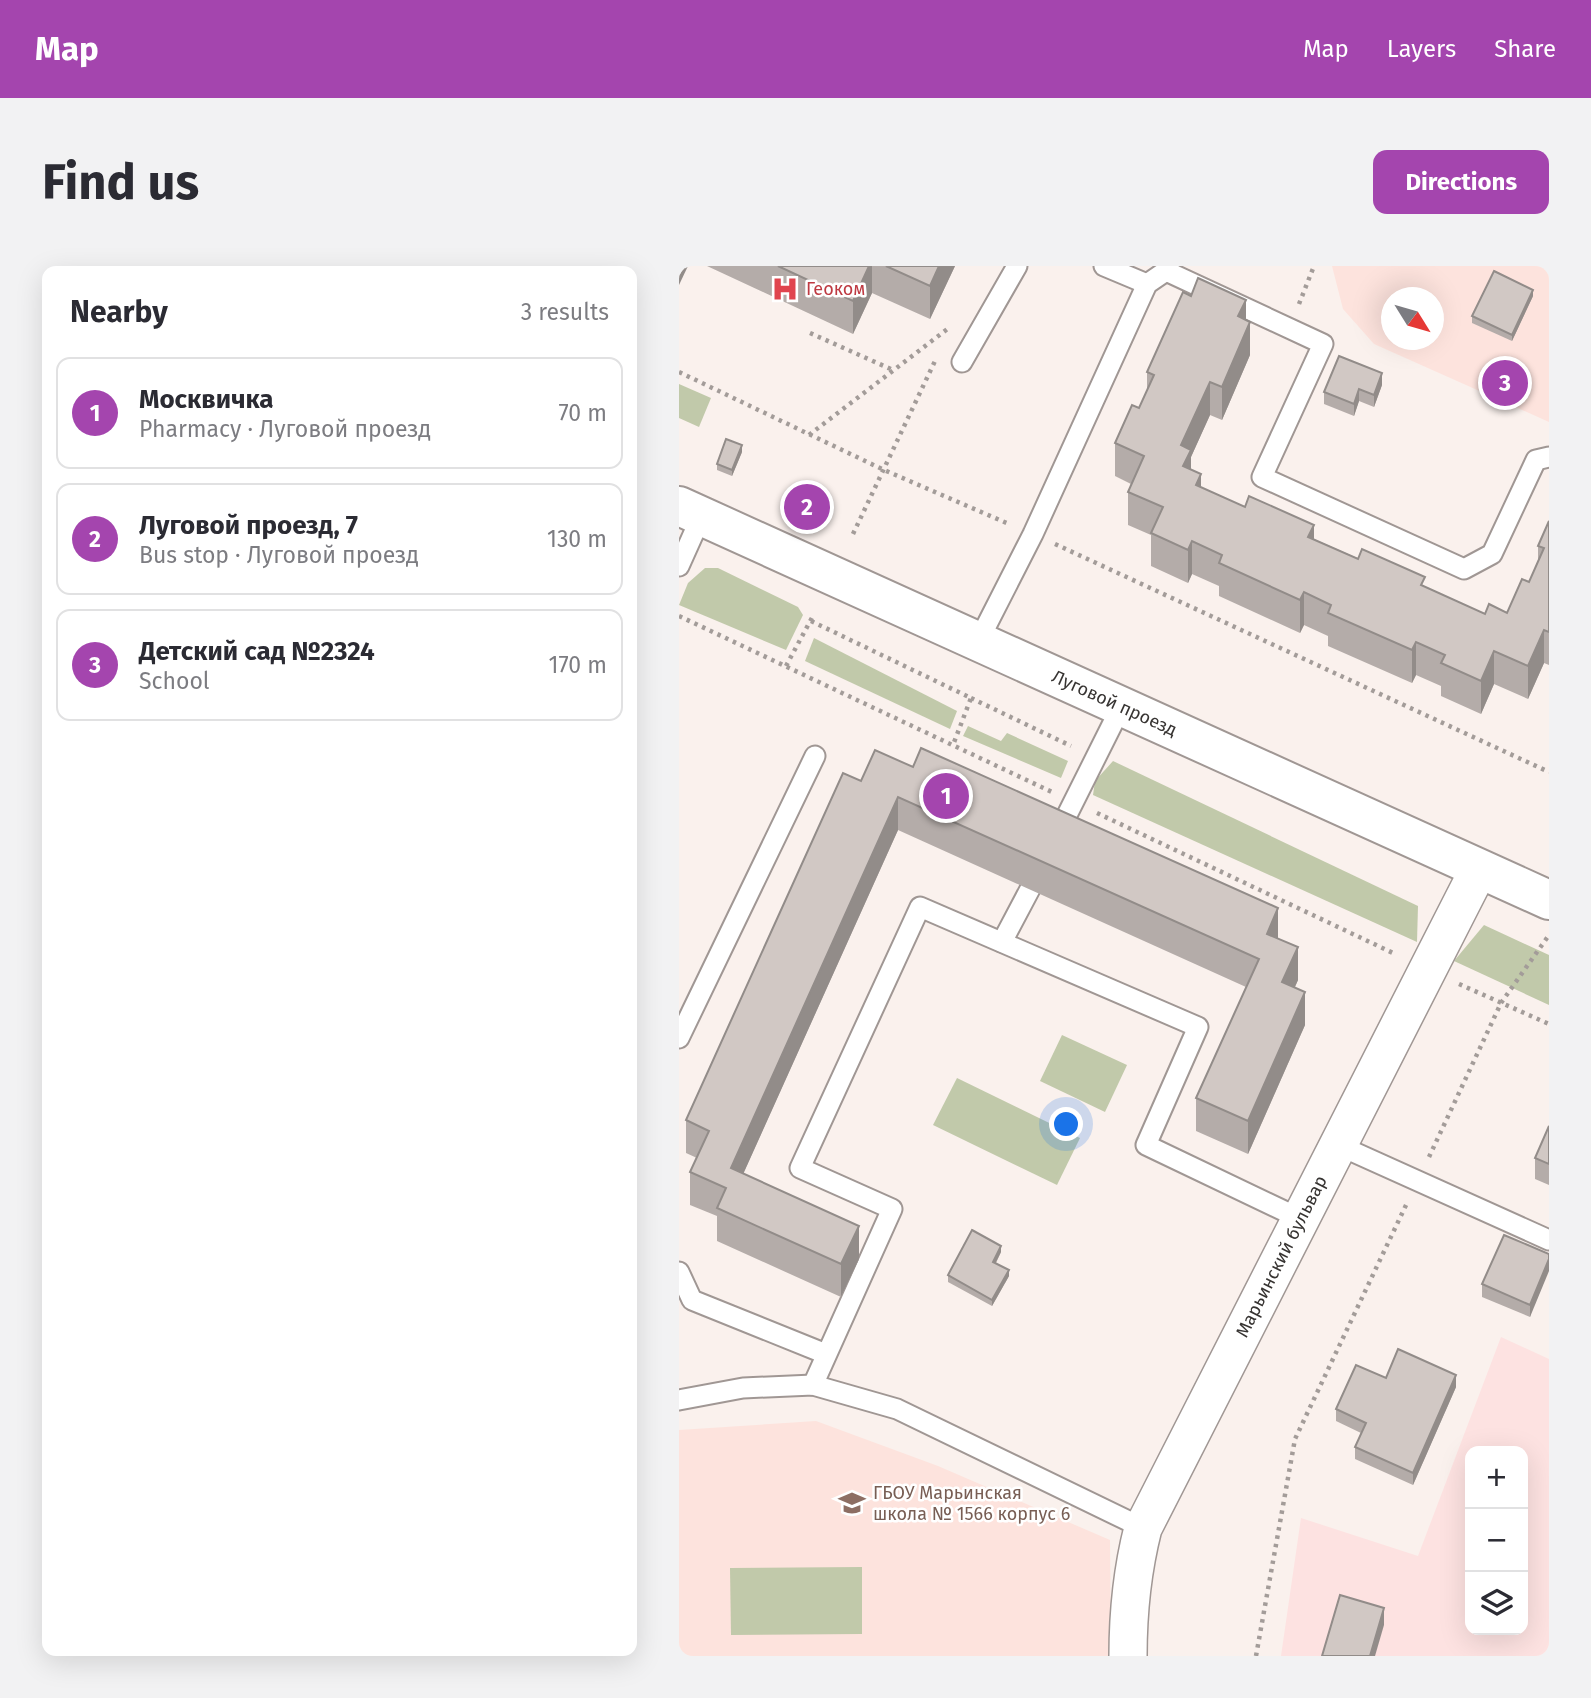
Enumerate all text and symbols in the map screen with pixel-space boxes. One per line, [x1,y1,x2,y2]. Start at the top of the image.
text: Map [35,29,99,69]
text: Map [1303,35,1349,63]
text: Layers [1387,35,1456,63]
text: Share [1494,35,1556,63]
button: Directions [1373,150,1549,214]
text: Find us [42,153,199,212]
hospital icon: Геоком [770,274,800,304]
place label: Геоком [806,278,865,300]
north arrow [1381,287,1444,350]
text: Nearby [70,294,168,330]
text: 3 results [521,298,609,326]
pin: 3 [1482,357,1528,409]
text: Москвичка [139,384,274,415]
text: 1 [90,399,100,427]
text: 70 m [558,399,607,427]
text: Pharmacy · Луговой проезд [139,415,431,443]
pin: 2 [784,481,830,533]
text: Луговой проезд, 7 [139,510,358,541]
text: 2 [89,525,101,553]
text: 130 m [547,525,607,553]
text: Bus stop · Луговой проезд [139,541,419,569]
text: Детский сад №2324 [139,636,375,667]
text: 3 [89,651,101,679]
text: 170 m [548,651,607,679]
street label: Луговой проезд [1048,665,1180,741]
text: School [139,667,210,695]
pin: 1 [923,770,969,822]
your location [1049,1107,1083,1141]
street label: Марьинский бульвар [1231,1172,1332,1341]
map controls [1465,1446,1528,1635]
button: + [1465,1446,1528,1509]
place label: ГБОУ Марьинская школа № 1566 корпус 6 [873,1482,1070,1525]
school or university icon: ГБОУ Марьинская школа № 1566 корпус 6 [837,1488,867,1518]
button: − [1465,1509,1528,1572]
button: layers [1465,1572,1528,1635]

